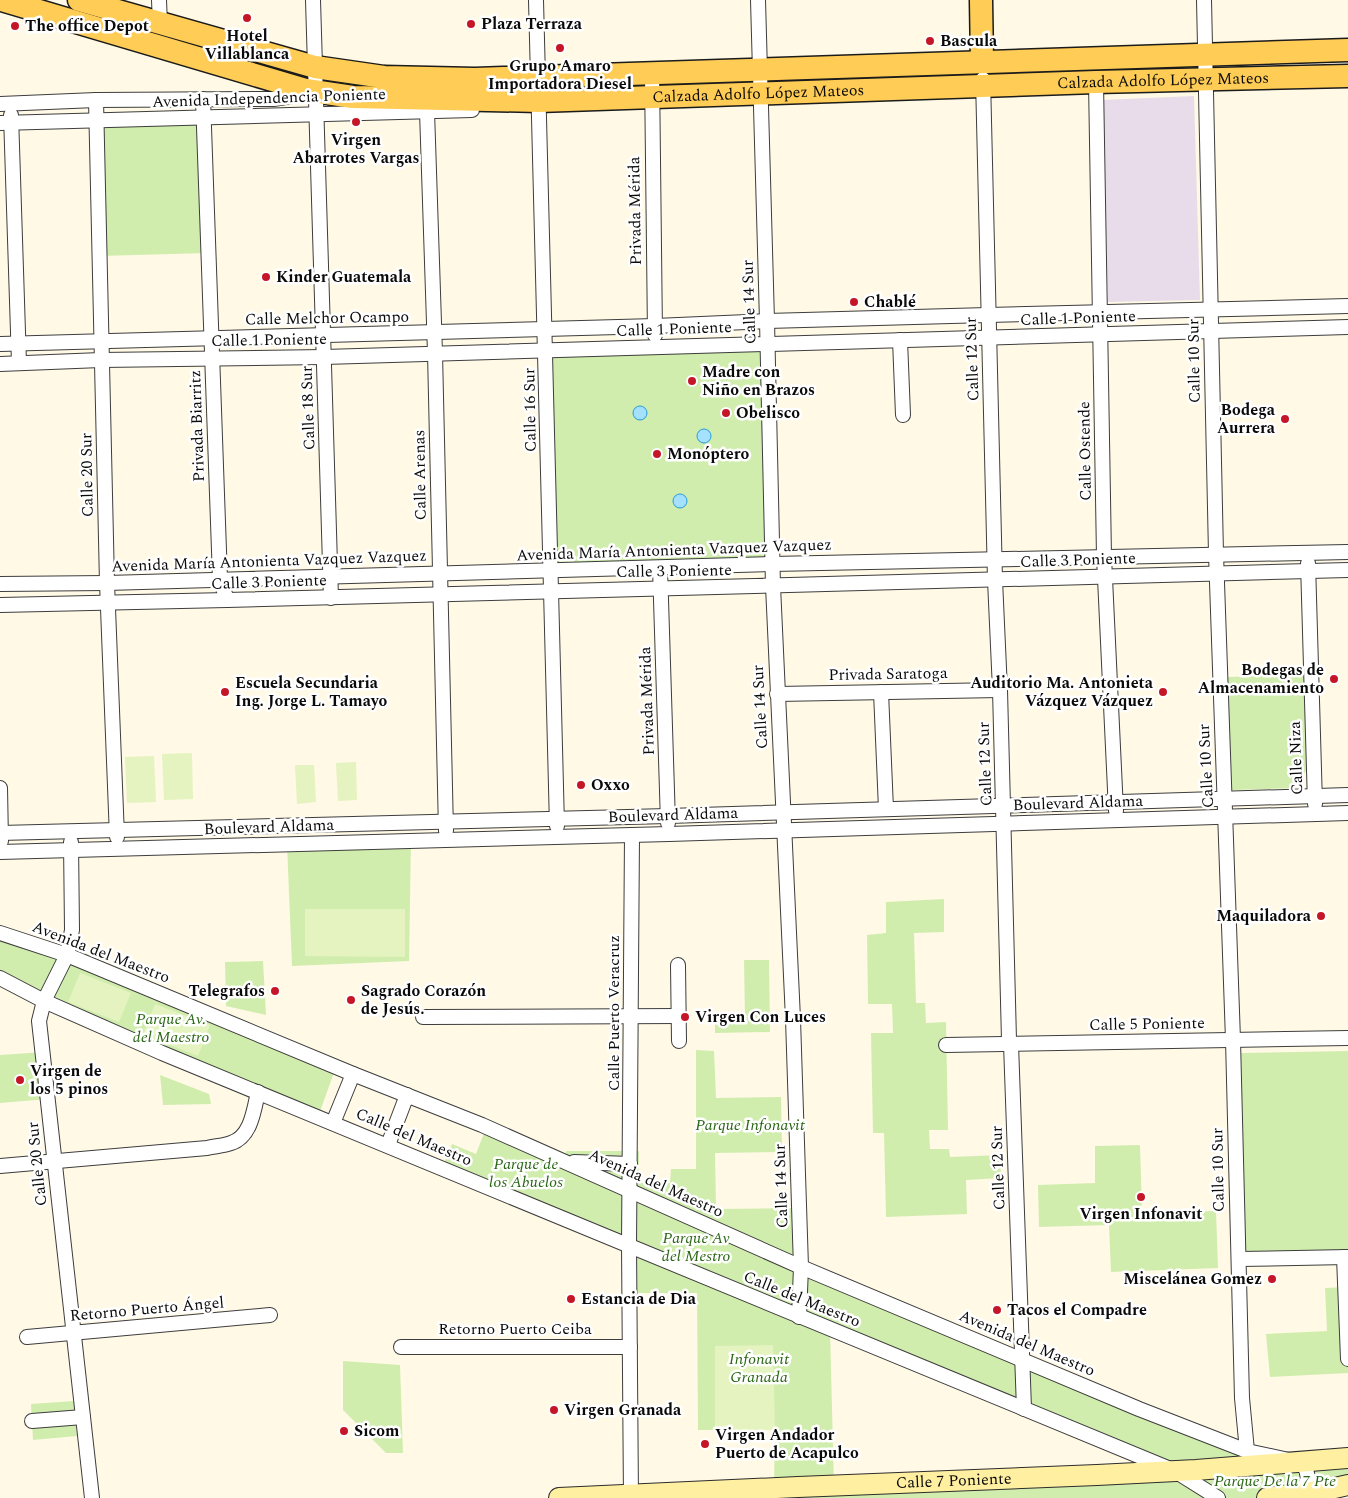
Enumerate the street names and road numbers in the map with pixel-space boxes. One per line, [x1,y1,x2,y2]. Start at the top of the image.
street label: Calzada Adolfo López Mateos [1057,66,1269,95]
street label: Calzada Adolfo López Mateos [652,78,865,109]
street label: Avenida Independencia Poniente [152,82,386,114]
street label: Privada Mérida [622,156,648,266]
street label: Calle 14 Sur [736,259,762,345]
street label: Calle 1 Poniente [1020,304,1136,332]
street label: Calle Melchor Ocampo [245,305,409,331]
street label: Calle 1 Poniente [616,315,732,343]
street label: Calle 12 Sur [959,316,985,402]
street label: Calle 10 Sur [1181,319,1207,403]
street label: Calle 1 Poniente [211,327,327,353]
street label: Calle 18 Sur [295,365,321,451]
street label: Calle 16 Sur [517,368,543,452]
street label: Privada Biarritz [183,370,211,482]
street label: Calle Ostende [1072,401,1098,501]
street label: Calle Arenas [407,430,433,520]
street label: Calle 20 Sur [74,433,100,517]
street label: Avenida María Antonienta Vazquez Vazquez [516,532,832,568]
street label: Avenida María Antonienta Vazquez Vazquez [111,543,427,579]
street label: Calle 3 Poniente [1020,546,1136,574]
street label: Calle 3 Poniente [616,558,732,584]
street label: Calle 3 Poniente [211,568,327,596]
street label: Privada Mérida [633,646,661,756]
street label: Privada Saratoga [828,661,948,687]
street label: Calle 14 Sur [746,664,774,750]
street label: Calle 12 Sur [972,721,998,807]
street label: Calle Niza [1283,721,1309,795]
street label: Calle 10 Sur [1192,723,1220,809]
street label: Boulevard Aldama [1012,789,1144,817]
street label: Boulevard Aldama [607,801,739,829]
street label: Boulevard Aldama [203,813,335,841]
street label: Avenida del Maestro [29,915,173,989]
street label: Calle Puerto Veracruz [602,935,626,1091]
street label: Calle 5 Poniente [1089,1011,1205,1037]
street label: Calle del Maestro [352,1102,476,1172]
street label: Calle 20 Sur [21,1121,53,1207]
street label: Calle 12 Sur [985,1125,1011,1211]
street label: Calle 10 Sur [1205,1128,1231,1212]
street label: Avenida del Maestro [585,1142,727,1224]
street label: Calle 14 Sur [768,1143,794,1229]
street label: Calle del Maestro [740,1265,864,1333]
street label: Retorno Puerto Ángel [69,1290,225,1328]
street label: Avenida del Maestro [955,1303,1099,1383]
street label: Retorno Puerto Ceiba [438,1317,592,1341]
street label: Calle 7 Poniente [895,1466,1012,1495]

